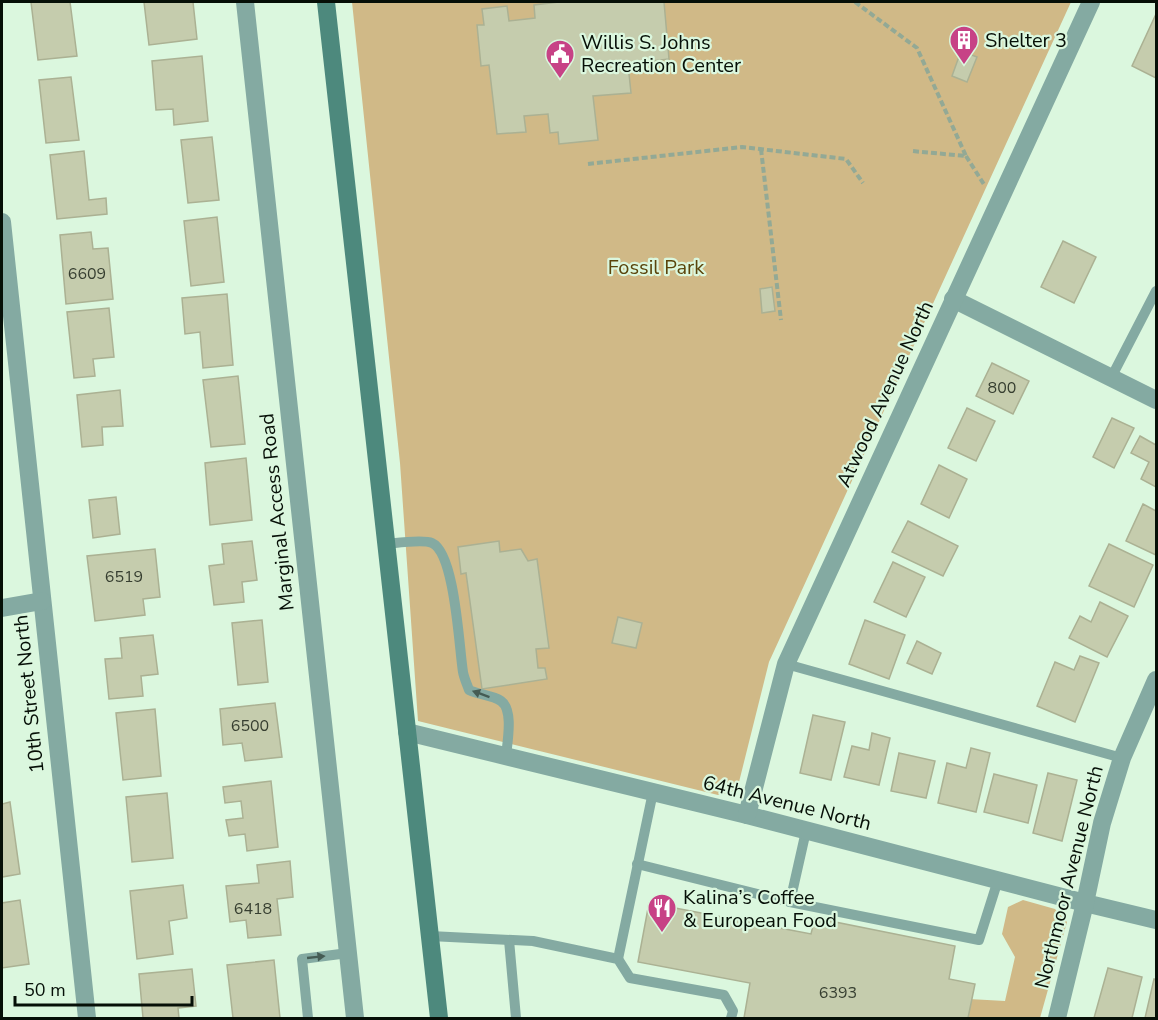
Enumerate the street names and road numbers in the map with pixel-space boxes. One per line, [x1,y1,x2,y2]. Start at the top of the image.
street label: Atwood Avenue North [830,297,940,491]
street label: Marginal Access Road [253,412,301,612]
street label: 10th Street North [7,613,51,775]
street label: Northmoor Avenue North [1028,763,1110,991]
street label: 64th Avenue North [700,769,874,837]

